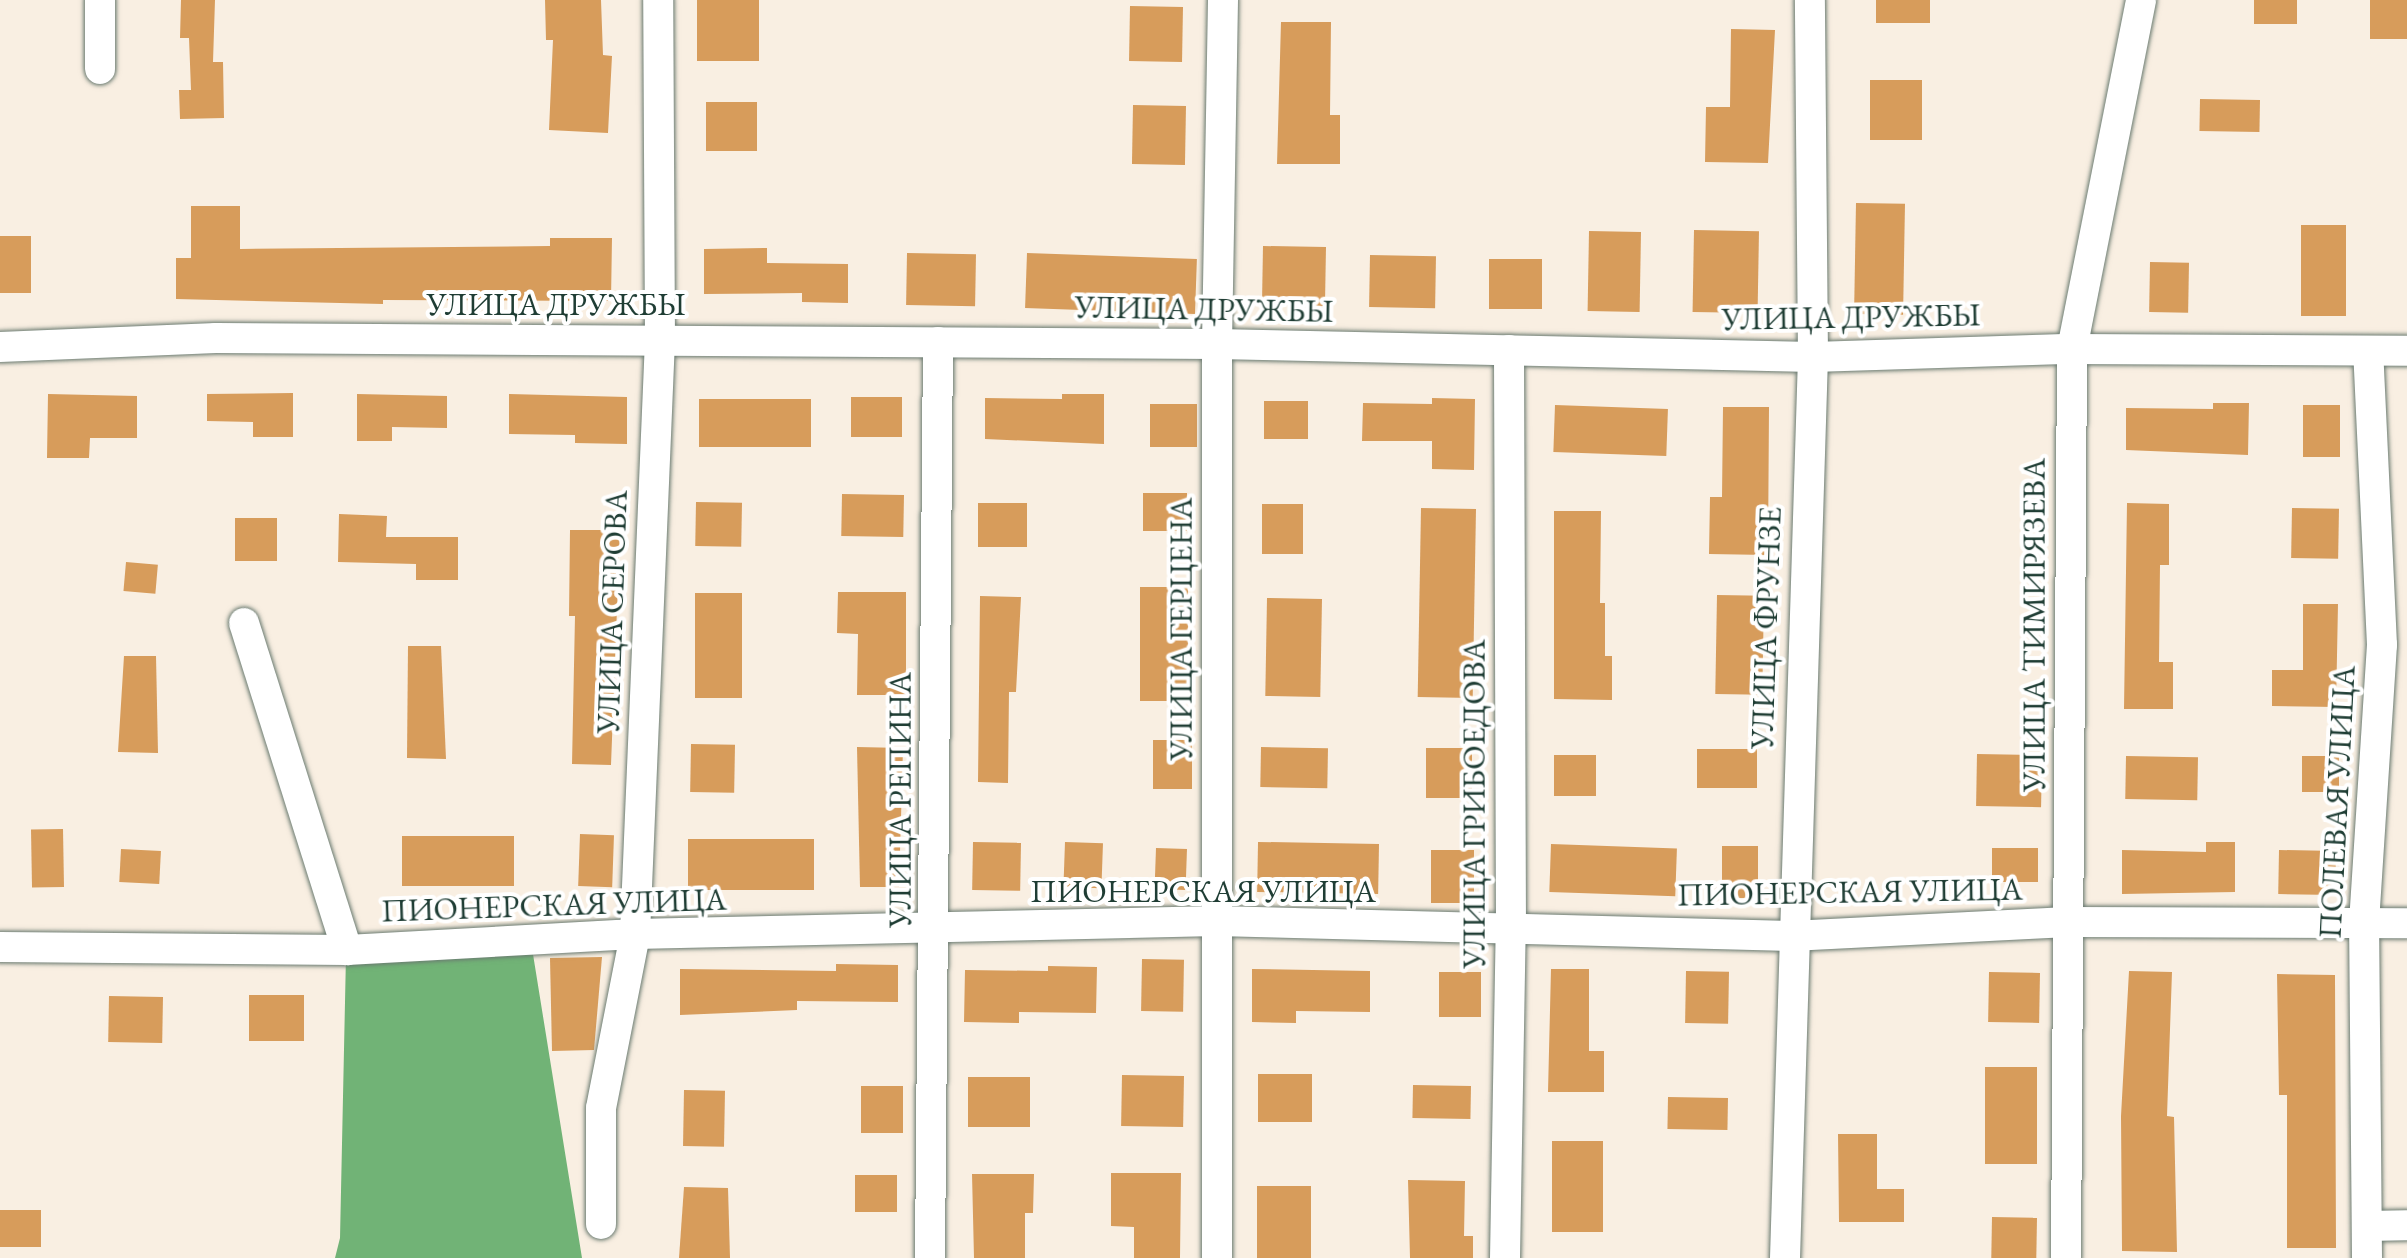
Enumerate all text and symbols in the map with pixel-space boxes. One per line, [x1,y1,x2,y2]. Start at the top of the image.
street label: УЛИЦА ДРУЖБЫ [427,285,685,323]
street label: УЛИЦА ДРУЖБЫ [1074,288,1334,330]
street label: УЛИЦА ДРУЖБЫ [1721,296,1981,338]
street label: УЛИЦА ТИМИРЯЗЕВА [2015,458,2053,792]
street label: УЛИЦА СЕРОВА [589,490,635,734]
street label: УЛИЦА ГЕРЦЕНА [1162,497,1200,761]
street label: УЛИЦА ФРУНЗЕ [1743,506,1789,750]
street label: УЛИЦА ГРИБОЕДОВА [1455,639,1493,969]
street label: ПОЛЕВАЯ УЛИЦА [2311,665,2363,939]
street label: УЛИЦА РЕПИНА [881,672,919,928]
street label: ПИОНЕРСКАЯ УЛИЦА [1677,870,2023,914]
street label: ПИОНЕРСКАЯ УЛИЦА [1030,872,1376,910]
street label: ПИОНЕРСКАЯ УЛИЦА [381,880,727,930]

